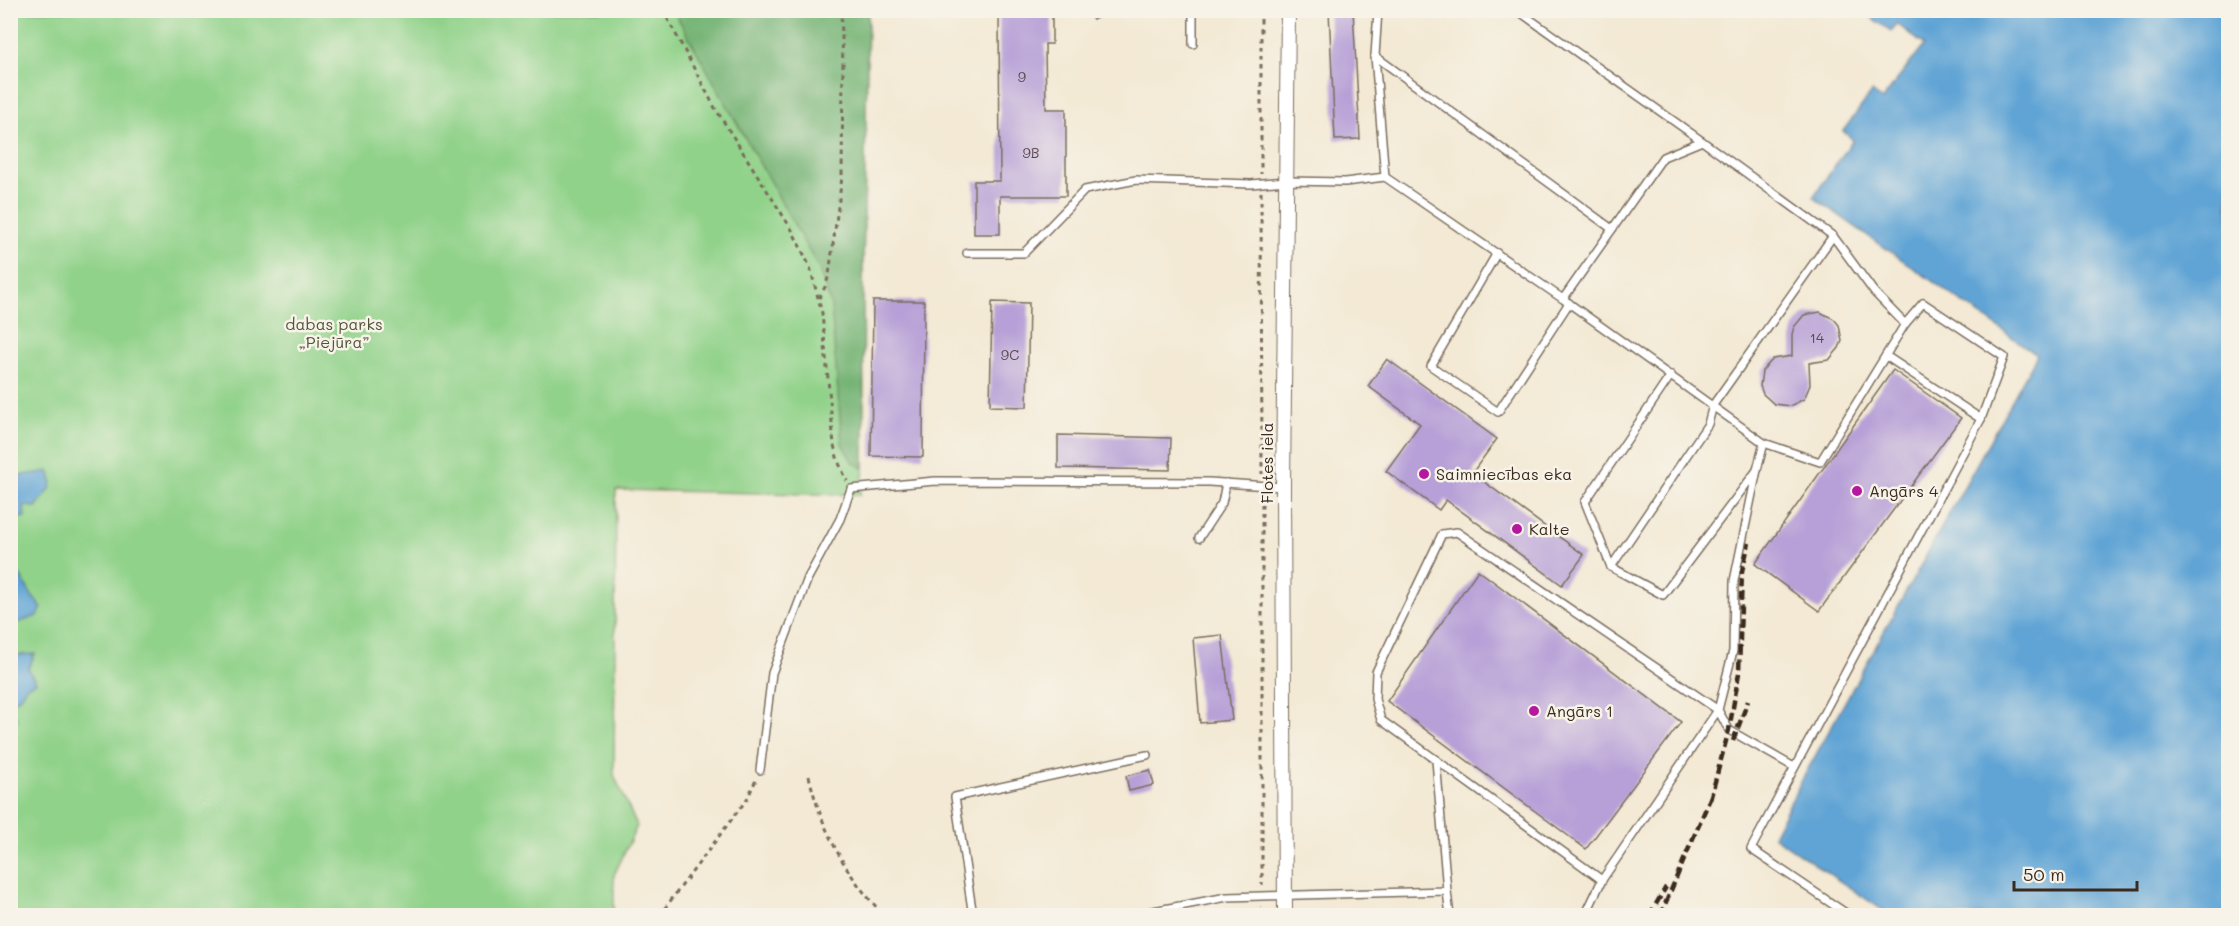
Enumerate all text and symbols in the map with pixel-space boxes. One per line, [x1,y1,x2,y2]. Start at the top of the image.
house number: 9 [1018,67,1026,86]
house number: 9B [1023,143,1039,162]
park label: dabas parks „Piejūra” [285,313,383,352]
house number: 14 [1810,328,1825,347]
house number: 9C [1001,345,1019,364]
street label: Flotes iela [1256,422,1277,504]
place label: Saimniecības eka [1436,463,1572,484]
marker: Saimniecības eka [1417,467,1431,481]
place label: Angārs 4 [1869,480,1939,501]
marker: Angārs 4 [1850,484,1864,498]
place label: Kalte [1529,518,1570,539]
marker: Kalte [1510,522,1524,536]
place label: Angārs 1 [1546,700,1613,721]
marker: Angārs 1 [1527,704,1541,718]
scale bar [2014,854,2137,892]
text: 50 m [2023,862,2065,886]

